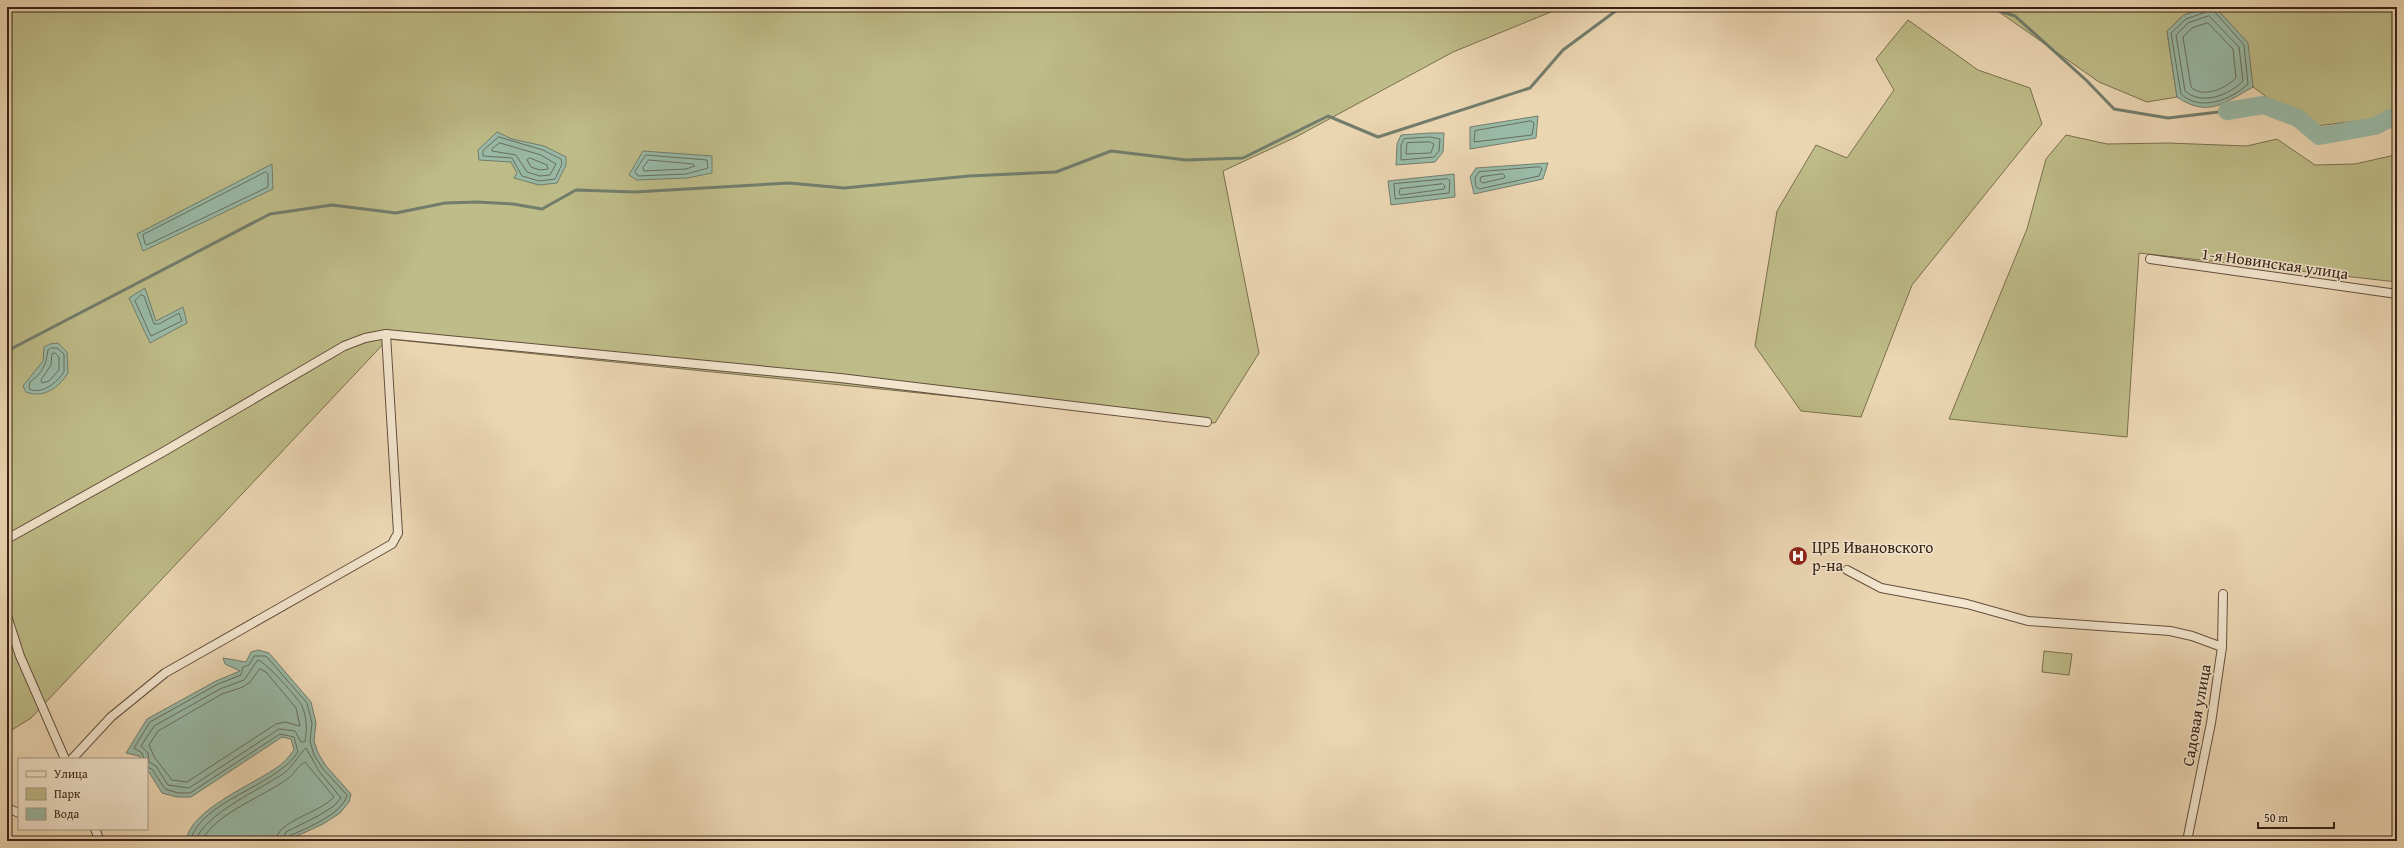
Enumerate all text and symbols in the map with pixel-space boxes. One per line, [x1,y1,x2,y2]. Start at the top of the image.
street label: 1-я Новинская улица [2200,241,2350,285]
place label: ЦРБ Ивановского р-на [1812,535,1934,577]
hospital icon: ЦРБ Ивановского р-на [1787,545,1809,567]
street label: Садовая улица [2175,662,2217,768]
legend [18,758,148,830]
text: Улица [54,765,88,782]
text: Парк [54,785,81,802]
scale bar [2258,804,2334,830]
text: Вода [54,805,79,822]
text: 50 m [2264,809,2288,826]

